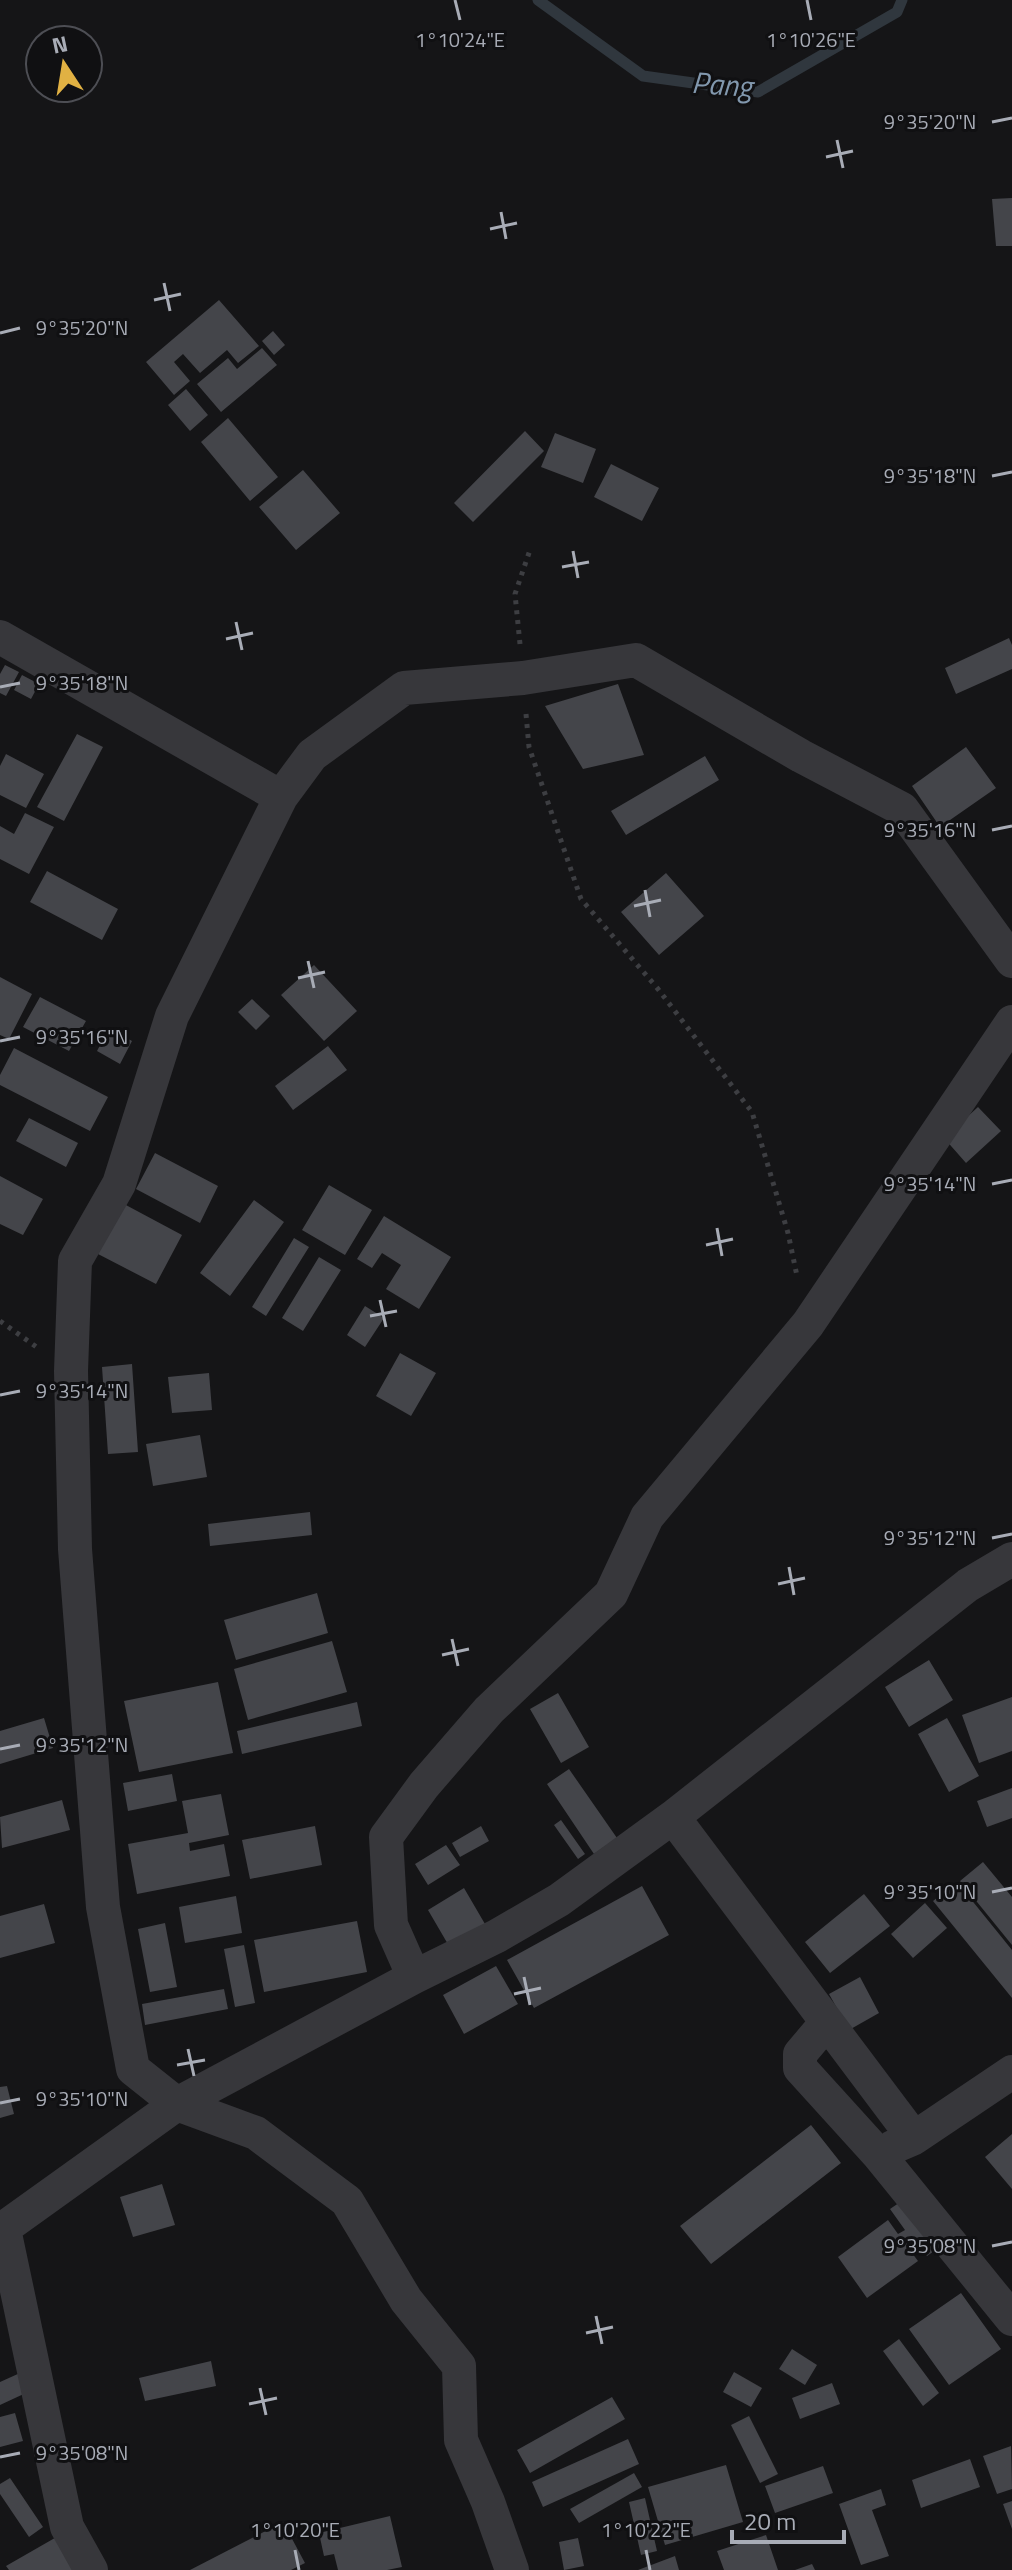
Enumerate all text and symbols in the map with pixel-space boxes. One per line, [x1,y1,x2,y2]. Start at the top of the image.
north arrow [24,24,104,104]
text: 1°10'24"E [415,24,505,55]
text: 1°10'26"E [766,24,856,55]
text: N [49,26,71,63]
water label: Pang [690,59,757,109]
text: 9°35'20"N [884,106,976,137]
text: 9°35'20"N [36,312,128,343]
text: 9°35'18"N [884,460,976,491]
text: 9°35'18"N [36,667,128,698]
text: 9°35'16"N [884,814,976,845]
text: 9°35'16"N [36,1021,128,1052]
text: 9°35'14"N [884,1168,976,1199]
text: 9°35'14"N [36,1375,128,1406]
text: 9°35'12"N [884,1522,976,1553]
text: 9°35'12"N [36,1729,128,1760]
text: 9°35'10"N [884,1876,976,1907]
text: 9°35'10"N [36,2083,128,2114]
text: 9°35'08"N [884,2230,976,2261]
text: 9°35'08"N [36,2437,128,2468]
scale bar [732,2494,844,2544]
text: 20 m [744,2503,796,2539]
text: 1°10'20"E [250,2514,340,2545]
text: 1°10'22"E [601,2514,691,2545]

